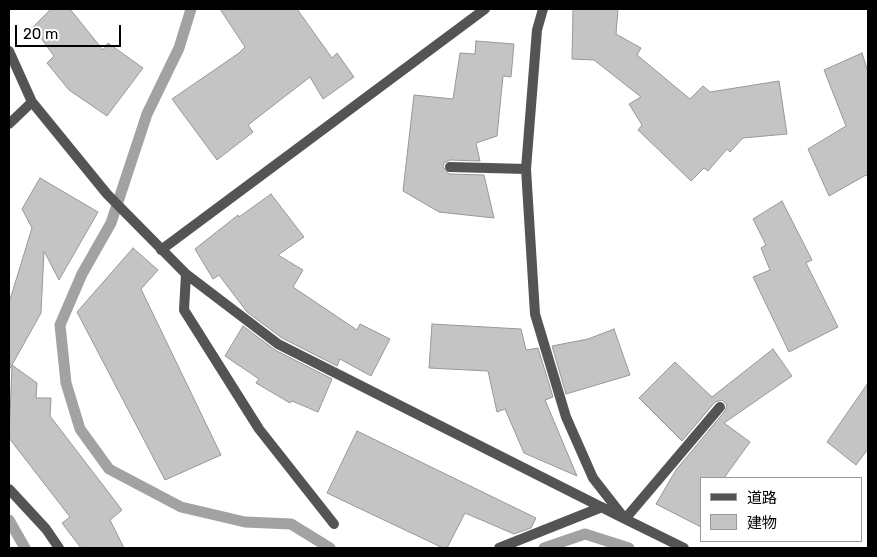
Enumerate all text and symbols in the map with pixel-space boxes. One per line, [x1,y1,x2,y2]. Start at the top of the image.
scale bar [18,15,124,47]
text: 20 m [23,25,58,43]
legend [700,477,862,542]
text: 道路 [747,489,777,507]
text: 建物 [747,514,777,532]

